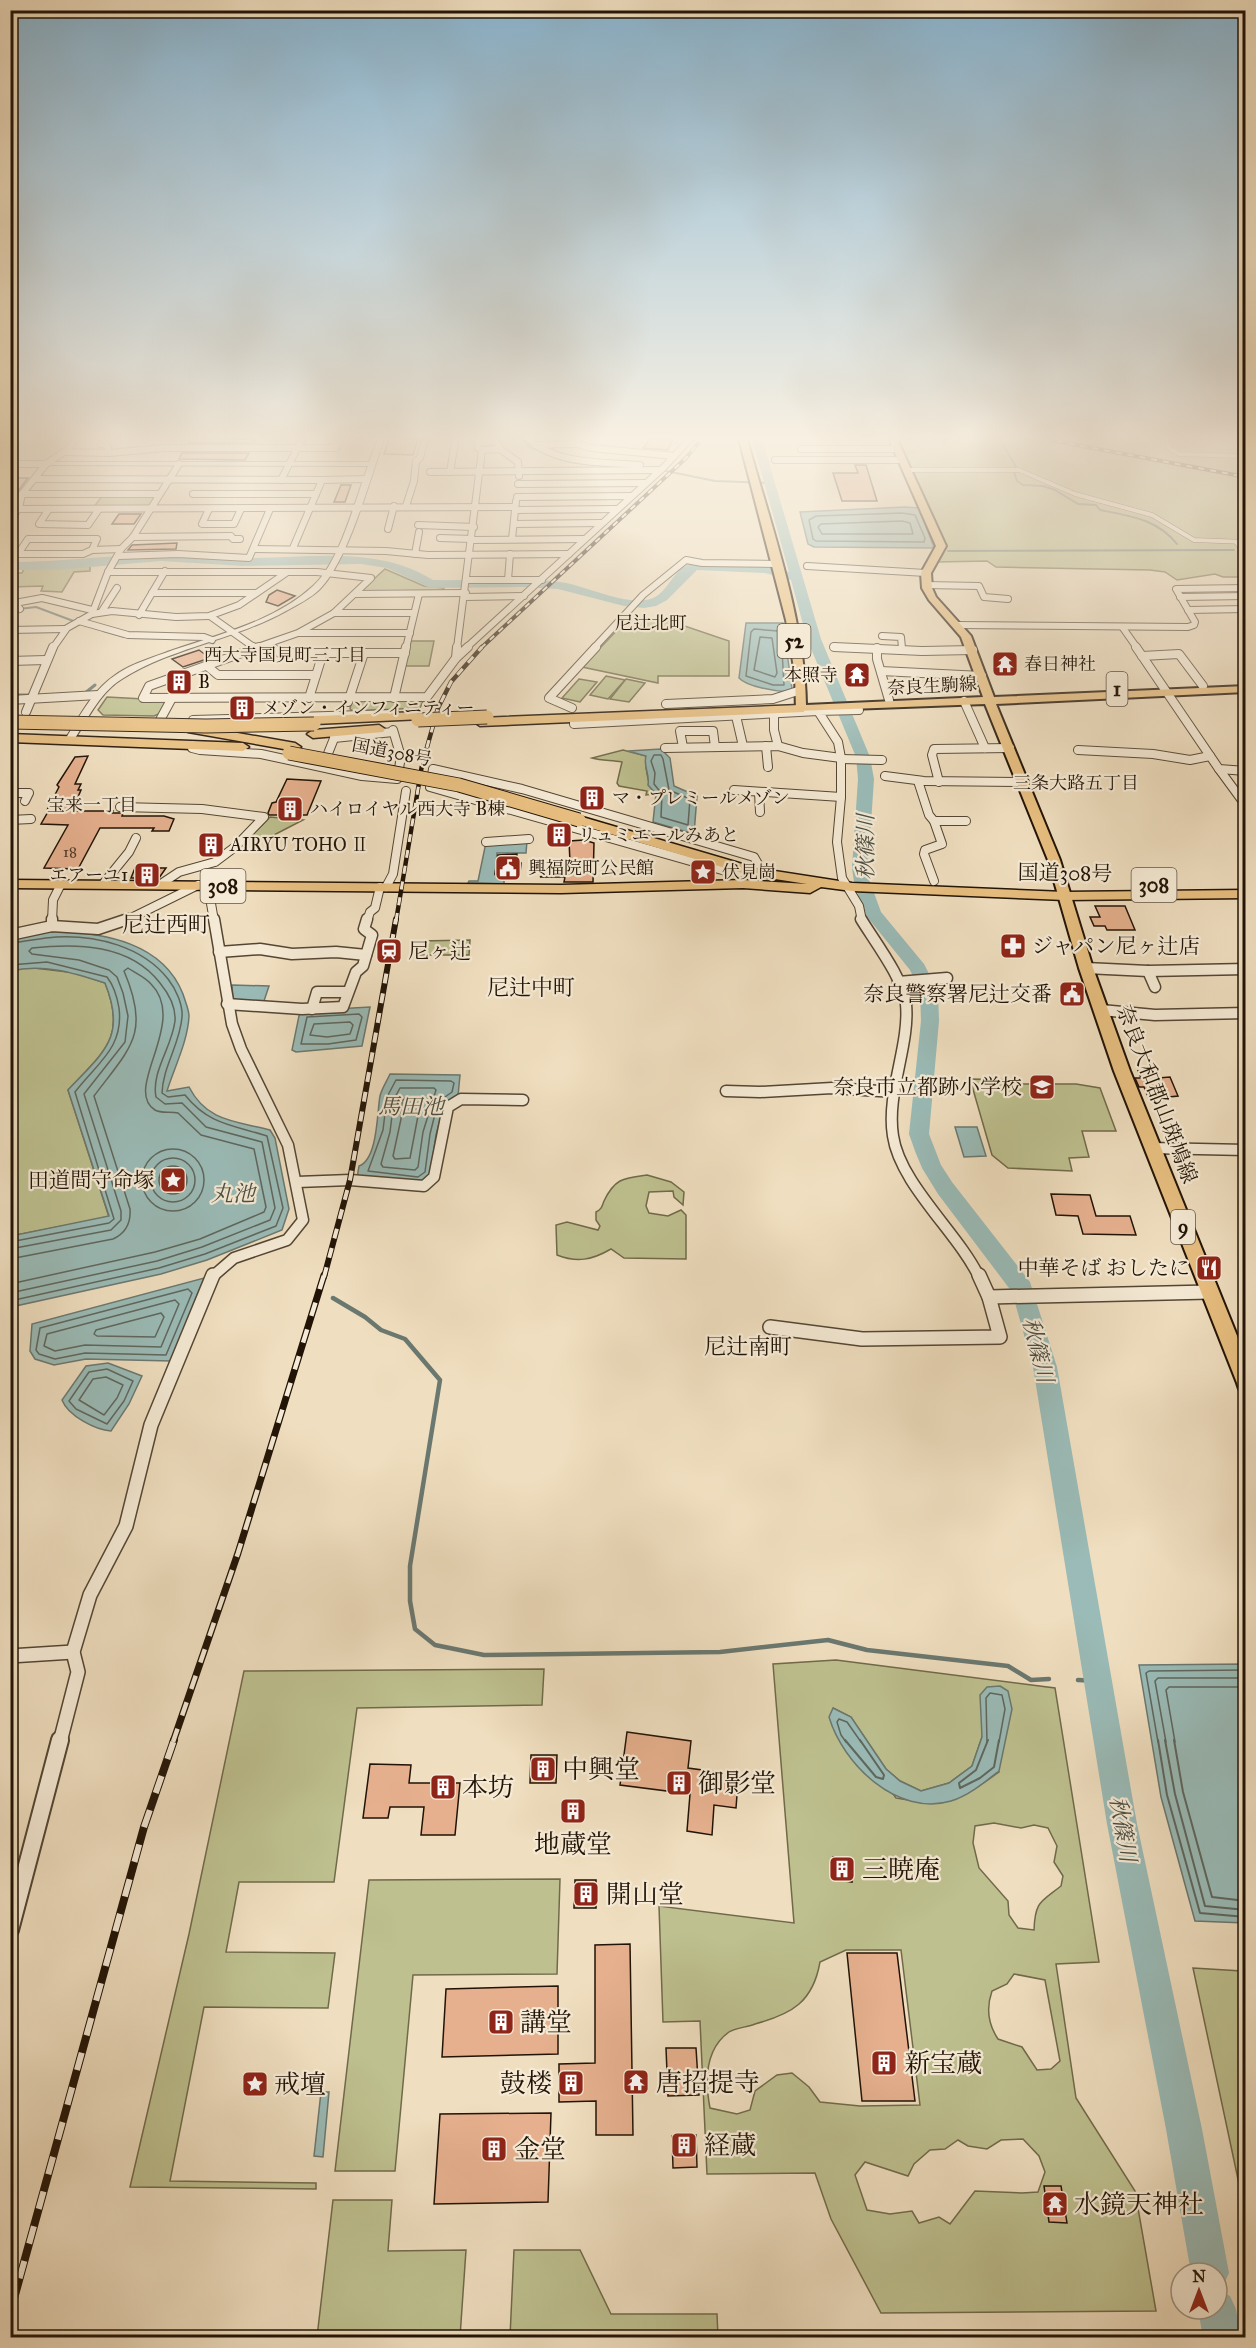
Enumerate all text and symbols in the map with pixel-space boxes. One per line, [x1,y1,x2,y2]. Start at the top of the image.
district label: 尼辻北町 [615,612,687,634]
road number: 52 [778,624,810,658]
district label: 西大寺国見町三丁目 [204,644,366,666]
temple icon: 春日神社 [990,649,1020,679]
place label: 春日神社 [1024,653,1096,675]
temple icon: 本照寺 [842,660,872,690]
place label: 本照寺 [784,664,838,686]
building icon: B [164,667,194,697]
place label: B [198,671,210,693]
road number: 1 [1106,672,1128,706]
street label: 奈良生駒線 [886,673,978,699]
building icon: メゾン・インフィニティー [227,693,257,723]
place label: メゾン・インフィニティー [262,697,475,719]
street label: 国道308号 [350,733,434,771]
district label: 三条大路五丁目 [1013,772,1139,794]
building icon: マ・プレミールメゾン [577,783,607,813]
place label: マ・プレミールメゾン [612,787,790,809]
district label: 宝来一丁目 [47,794,137,816]
building icon: ハイロイヤル西大寺 B棟 [275,794,305,824]
place label: ハイロイヤル西大寺 B棟 [310,798,505,820]
water label: 秋篠川 [852,812,879,880]
building icon: リュミエールみあと [544,820,574,850]
place label: リュミエールみあと [578,824,739,846]
building icon: AIRYU TOHO Ⅱ [196,830,226,860]
place label: AIRYU TOHO Ⅱ [229,834,369,856]
house number: 18 [63,843,77,861]
public building icon: 興福院町公民館 [493,853,523,883]
place label: 興福院町公民館 [528,857,654,879]
place icon: 伏見崗 [688,857,718,887]
street label: 国道308号 [1017,859,1113,887]
building icon: エアーユ1 [132,860,162,890]
place label: 伏見崗 [722,861,776,883]
place label: エアーユ1 [49,864,128,886]
road number: 308 [1132,868,1176,902]
road number: 308 [200,869,246,903]
district label: 尼辻西町 [122,911,210,938]
pharmacy icon: ジャパン尼ヶ辻店 [998,931,1028,961]
place label: ジャパン尼ヶ辻店 [1032,933,1200,959]
station icon: 尼ヶ辻 [374,936,404,966]
place label: 尼ヶ辻 [408,938,471,964]
district label: 尼辻中町 [487,974,575,1001]
public building icon: 奈良警察署尼辻交番 [1057,979,1087,1009]
place label: 奈良警察署尼辻交番 [863,981,1052,1007]
street label: 奈良大和郡山斑鳩線 [1111,1001,1203,1187]
school or university icon: 奈良市立都跡小学校 [1027,1072,1057,1102]
place label: 奈良市立都跡小学校 [833,1074,1022,1100]
water label: 馬田池 [378,1093,447,1120]
place icon: 田道間守命塚 [158,1165,188,1195]
place label: 田道間守命塚 [28,1167,154,1193]
water label: 丸池 [211,1180,258,1207]
road number: 9 [1171,1210,1195,1244]
restaurant icon: 中華そば おしたに [1194,1253,1224,1283]
place label: 中華そば おしたに [1017,1255,1190,1281]
water label: 秋篠川 [1017,1315,1060,1387]
district label: 尼辻南町 [704,1333,792,1360]
place label: 中興堂 [562,1753,640,1785]
building icon: 中興堂 [528,1754,558,1784]
place label: 御影堂 [698,1767,776,1799]
building icon: 御影堂 [664,1768,694,1798]
place label: 本坊 [462,1771,514,1803]
building icon: 本坊 [428,1772,458,1802]
water label: 秋篠川 [1104,1794,1142,1866]
building icon: 地蔵堂 [558,1796,588,1826]
place label: 地蔵堂 [534,1828,612,1860]
place label: 三暁庵 [862,1853,940,1885]
building icon: 三暁庵 [827,1854,857,1884]
place label: 開山堂 [606,1878,684,1910]
building icon: 開山堂 [571,1879,601,1909]
place label: 講堂 [520,2006,572,2038]
building icon: 講堂 [486,2007,516,2037]
place label: 新宝蔵 [904,2047,982,2079]
building icon: 新宝蔵 [869,2048,899,2078]
place label: 唐招提寺 [656,2066,760,2098]
place label: 鼓楼 [500,2067,552,2099]
temple icon: 唐招提寺 [621,2067,651,2097]
place label: 戒壇 [274,2068,326,2100]
building icon: 鼓楼 [556,2068,586,2098]
place icon: 戒壇 [240,2069,270,2099]
place label: 経蔵 [704,2129,756,2161]
building icon: 経蔵 [669,2130,699,2160]
place label: 金堂 [514,2133,566,2165]
building icon: 金堂 [479,2134,509,2164]
place label: 水鏡天神社 [1074,2188,1204,2220]
temple icon: 水鏡天神社 [1040,2189,1070,2219]
north arrow [1169,2261,1229,2321]
text: N [1192,2267,1206,2286]

